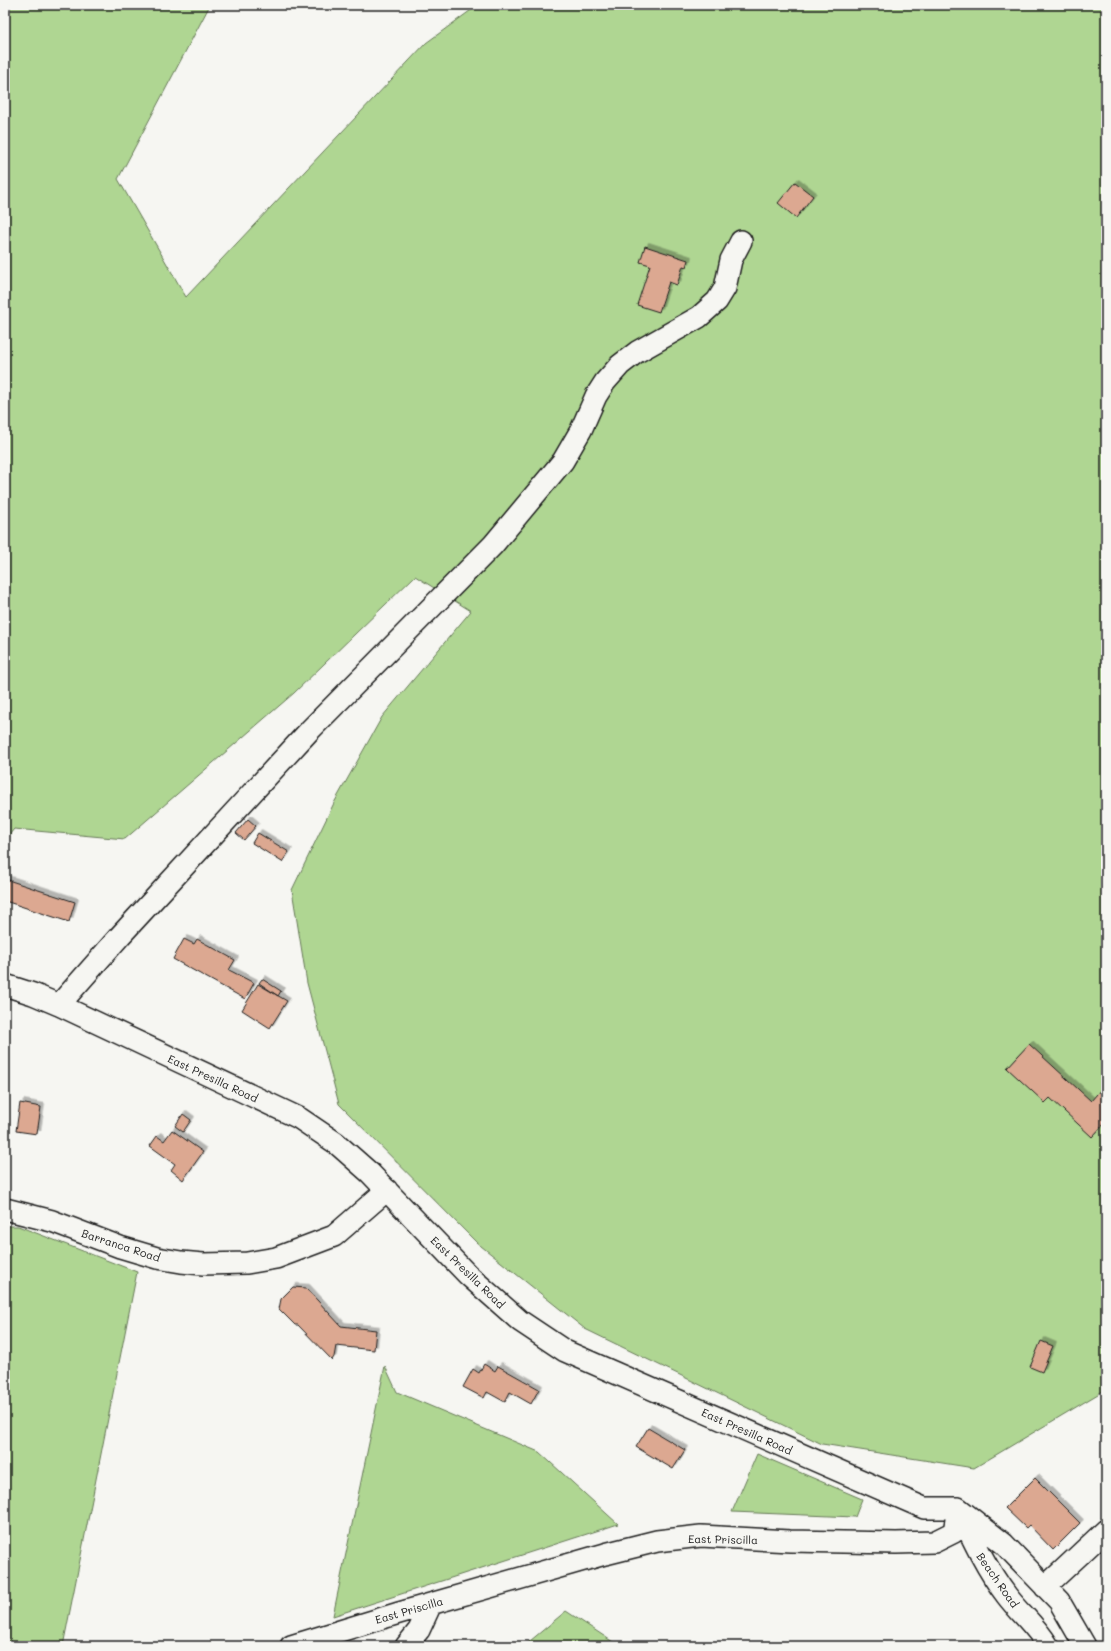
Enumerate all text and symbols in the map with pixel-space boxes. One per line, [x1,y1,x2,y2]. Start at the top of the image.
street label: East Presilla Road [165,1051,261,1105]
street label: Barranca Road [80,1225,162,1265]
street label: East Presilla Road [428,1233,508,1311]
street label: East Presilla Road [699,1404,795,1458]
street label: East Priscilla [688,1531,758,1547]
street label: Beach Road [973,1549,1023,1611]
street label: East Priscilla [373,1593,445,1627]

